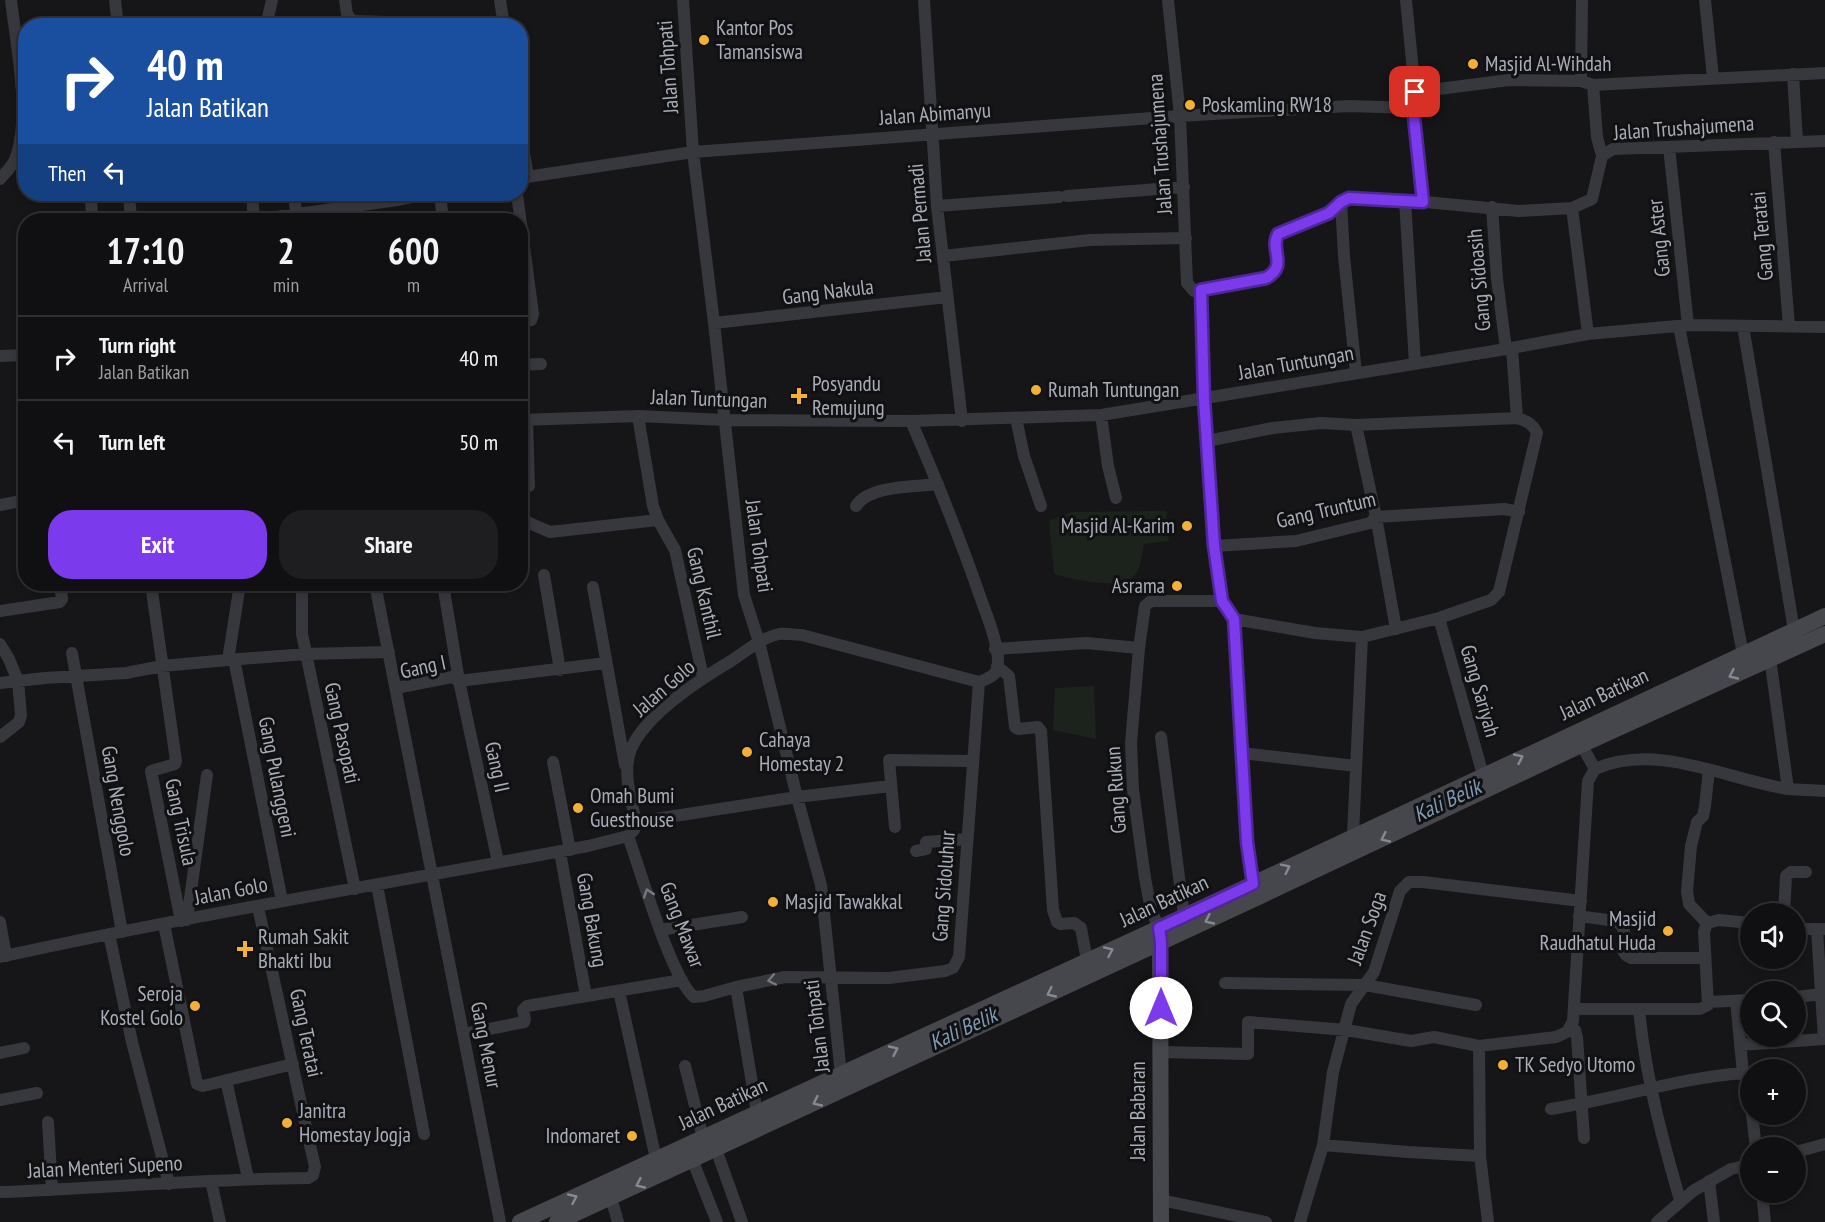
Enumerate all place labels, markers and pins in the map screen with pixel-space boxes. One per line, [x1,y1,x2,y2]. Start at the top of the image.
place label: Kantor Pos Tamansiswa [716,14,803,65]
marker: Kantor Pos Tamansiswa [697,33,711,47]
place label: Masjid Al-Wihdah [1485,50,1611,77]
marker: Masjid Al-Wihdah [1466,57,1480,71]
pin [1389,66,1440,117]
place label: Poskamling RW18 [1202,91,1332,118]
marker: Poskamling RW18 [1183,98,1197,112]
place label: Posyandu Remujung [812,370,885,421]
place label: Rumah Tuntungan [1048,376,1179,403]
marker: Rumah Tuntungan [1029,383,1043,397]
marker: Posyandu Remujung [790,387,808,405]
place label: Masjid Al-Karim [1061,512,1175,539]
marker: Masjid Al-Karim [1180,519,1194,533]
place label: Asrama [1112,572,1165,599]
marker: Asrama [1170,579,1184,593]
place label: Cahaya Homestay 2 [759,726,844,777]
marker: Cahaya Homestay 2 [740,745,754,759]
place label: Omah Bumi Guesthouse [590,782,675,833]
marker: Omah Bumi Guesthouse [571,801,585,815]
place label: Masjid Tawakkal [785,888,902,915]
marker: Masjid Tawakkal [766,895,780,909]
place label: Masjid Raudhatul Huda [1540,905,1656,956]
place label: Rumah Sakit Bhakti Ibu [258,923,349,974]
marker: Masjid Raudhatul Huda [1661,924,1675,938]
marker: Rumah Sakit Bhakti Ibu [236,940,254,958]
place label: Seroja Kostel Golo [100,980,183,1031]
marker: Seroja Kostel Golo [188,999,202,1013]
place label: TK Sedyo Utomo [1515,1051,1635,1078]
marker: TK Sedyo Utomo [1496,1058,1510,1072]
place label: Janitra Homestay Jogja [298,1097,411,1148]
marker: Janitra Homestay Jogja [280,1116,294,1130]
place label: Indomaret [545,1122,620,1149]
marker: Indomaret [625,1129,639,1143]

